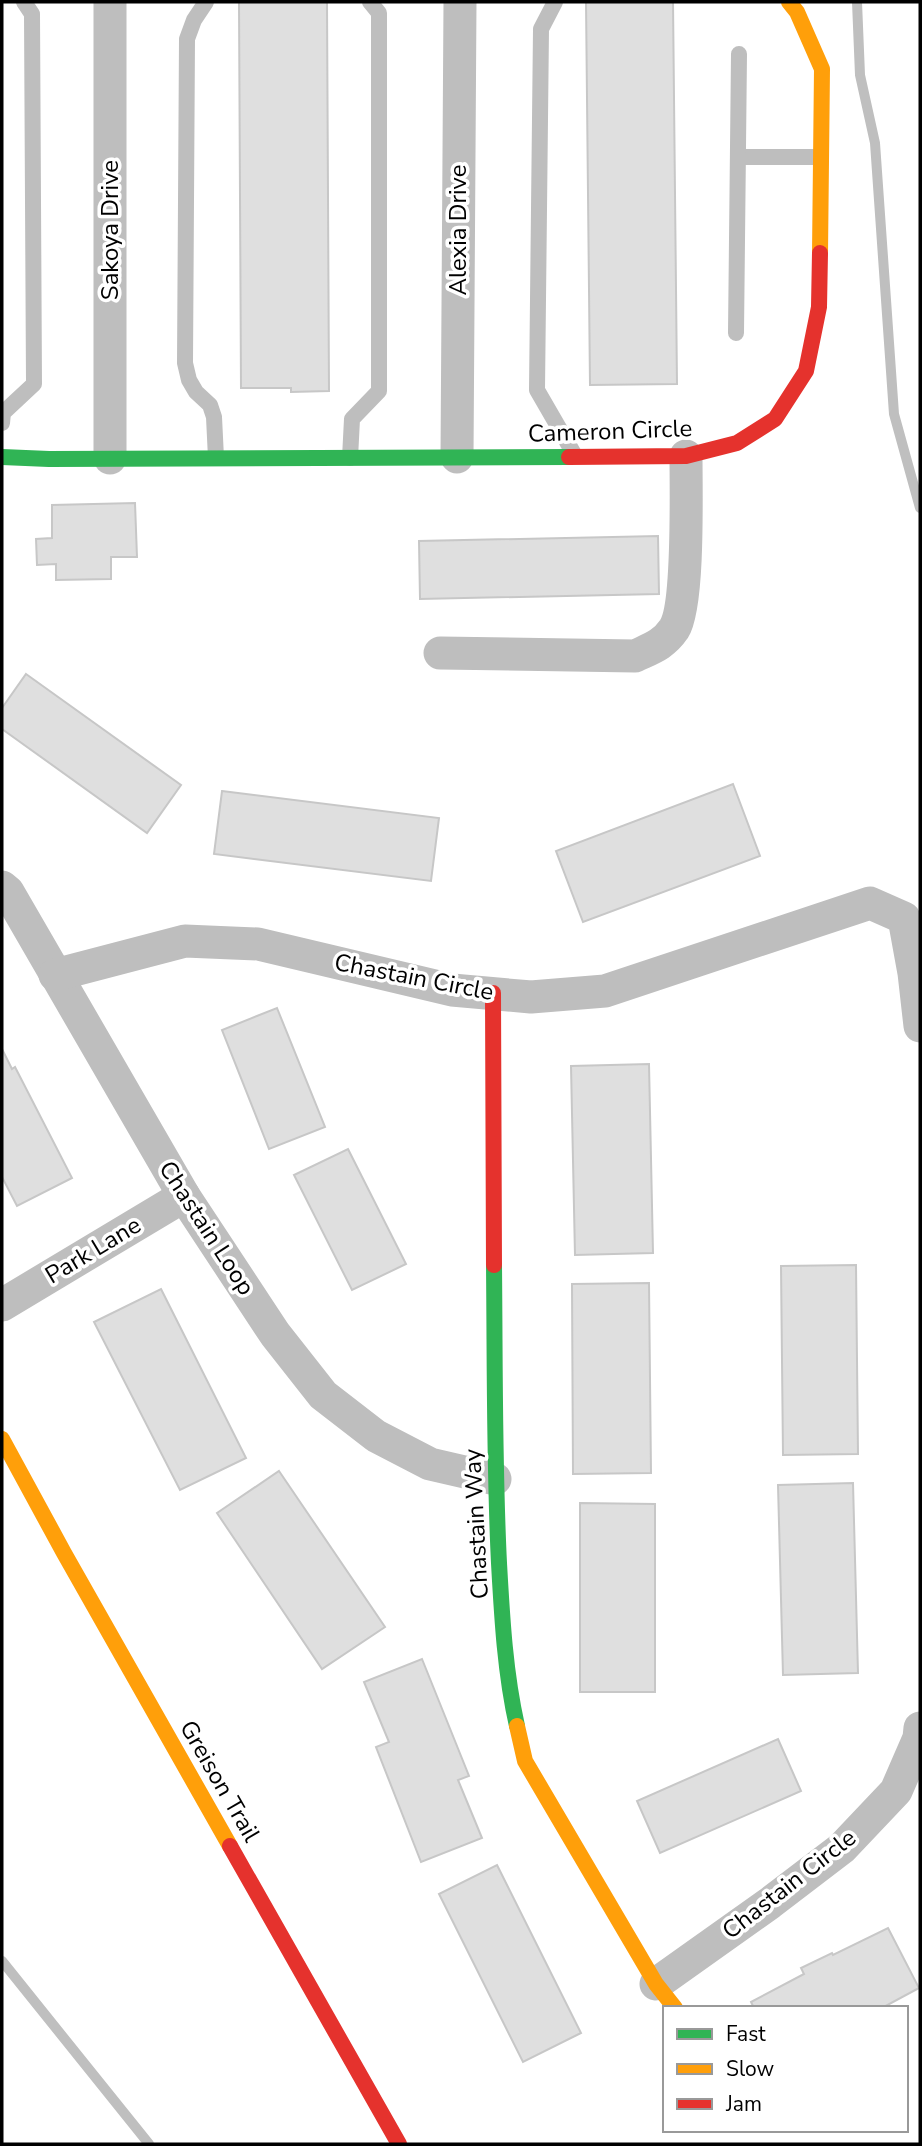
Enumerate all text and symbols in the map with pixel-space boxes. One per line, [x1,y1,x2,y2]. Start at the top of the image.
street label: Sakoya Drive [94,160,126,300]
street label: Alexia Drive [442,164,474,296]
street label: Cameron Circle [527,412,693,450]
street label: Chastain Circle [332,946,496,1008]
street label: Chastain Loop [152,1155,262,1301]
street label: Park Lane [39,1209,147,1291]
street label: Chastain Way [456,1447,496,1600]
street label: Greison Trail [172,1714,268,1848]
street label: Chastain Circle [716,1822,862,1946]
legend [663,2006,908,2132]
text: Fast [726,2020,766,2048]
text: Slow [726,2055,775,2083]
text: Jam [725,2090,762,2118]

